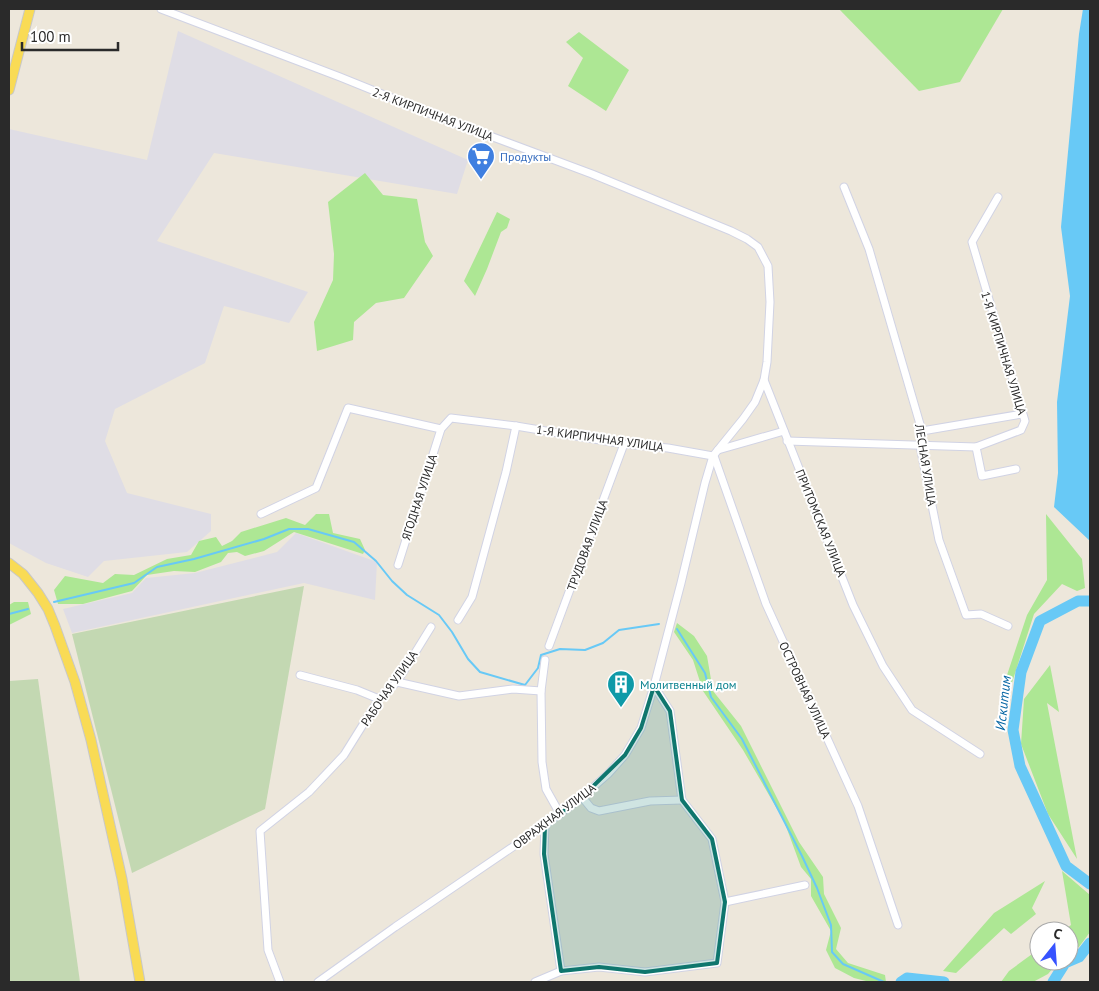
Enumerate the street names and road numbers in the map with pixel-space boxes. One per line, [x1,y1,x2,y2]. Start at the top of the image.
street label: 2-Я КИРПИЧНАЯ УЛИЦА [370,84,496,144]
street label: 1-Я КИРПИЧНАЯ УЛИЦА [978,289,1030,417]
street label: 1-Я КИРПИЧНАЯ УЛИЦА [535,422,665,454]
street label: ЛЕСНАЯ УЛИЦА [912,422,940,507]
street label: ЯГОДНАЯ УЛИЦА [398,452,440,542]
street label: ПРИТОМСКАЯ УЛИЦА [793,467,849,579]
street label: ТРУДОВАЯ УЛИЦА [564,497,610,593]
street label: ОСТРОВНАЯ УЛИЦА [776,639,834,741]
street label: РАБОЧАЯ УЛИЦА [357,647,421,729]
street label: ОВРАЖНАЯ УЛИЦА [510,780,598,852]

